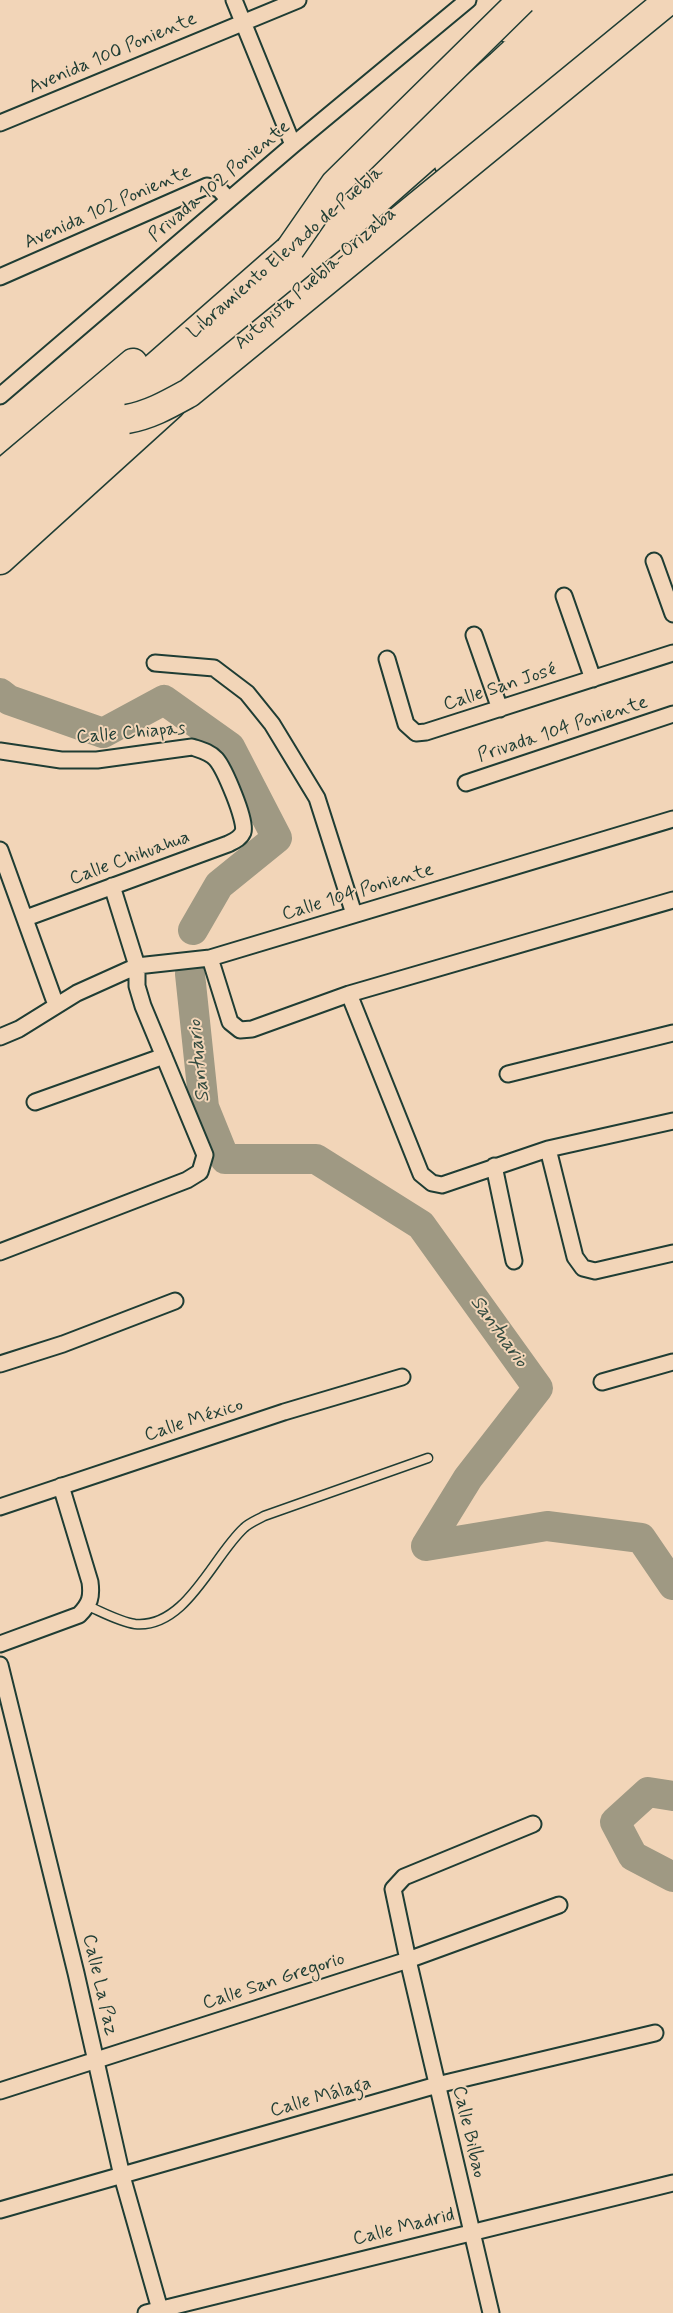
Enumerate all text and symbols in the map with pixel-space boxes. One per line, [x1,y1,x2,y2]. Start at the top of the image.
street label: Avenida 100 Poniente [25,8,201,100]
street label: Privada 102 Poniente [145,116,295,248]
street label: Avenida 102 Poniente [21,161,195,255]
street label: Libramiento Elevado de Puebla [183,162,389,344]
street label: Autopista Puebla-Orizaba [231,203,401,355]
street label: Calle San José [441,659,559,717]
street label: Privada 104 Poniente [475,692,651,768]
street label: Calle Chiapas [75,718,187,750]
street label: Calle Chihuahua [67,827,193,891]
street label: Calle 104 Poniente [279,859,437,927]
water label: Santuario [184,1019,216,1103]
water label: Santuario [464,1291,532,1373]
street label: Calle México [142,1394,246,1448]
street label: Calle La Paz [76,1932,122,2038]
street label: Calle San Gregorio [200,1948,348,2016]
street label: Calle Málaga [268,2073,374,2123]
street label: Calle Bilbao [446,2084,490,2180]
street label: Calle Madrid [351,2204,457,2252]

